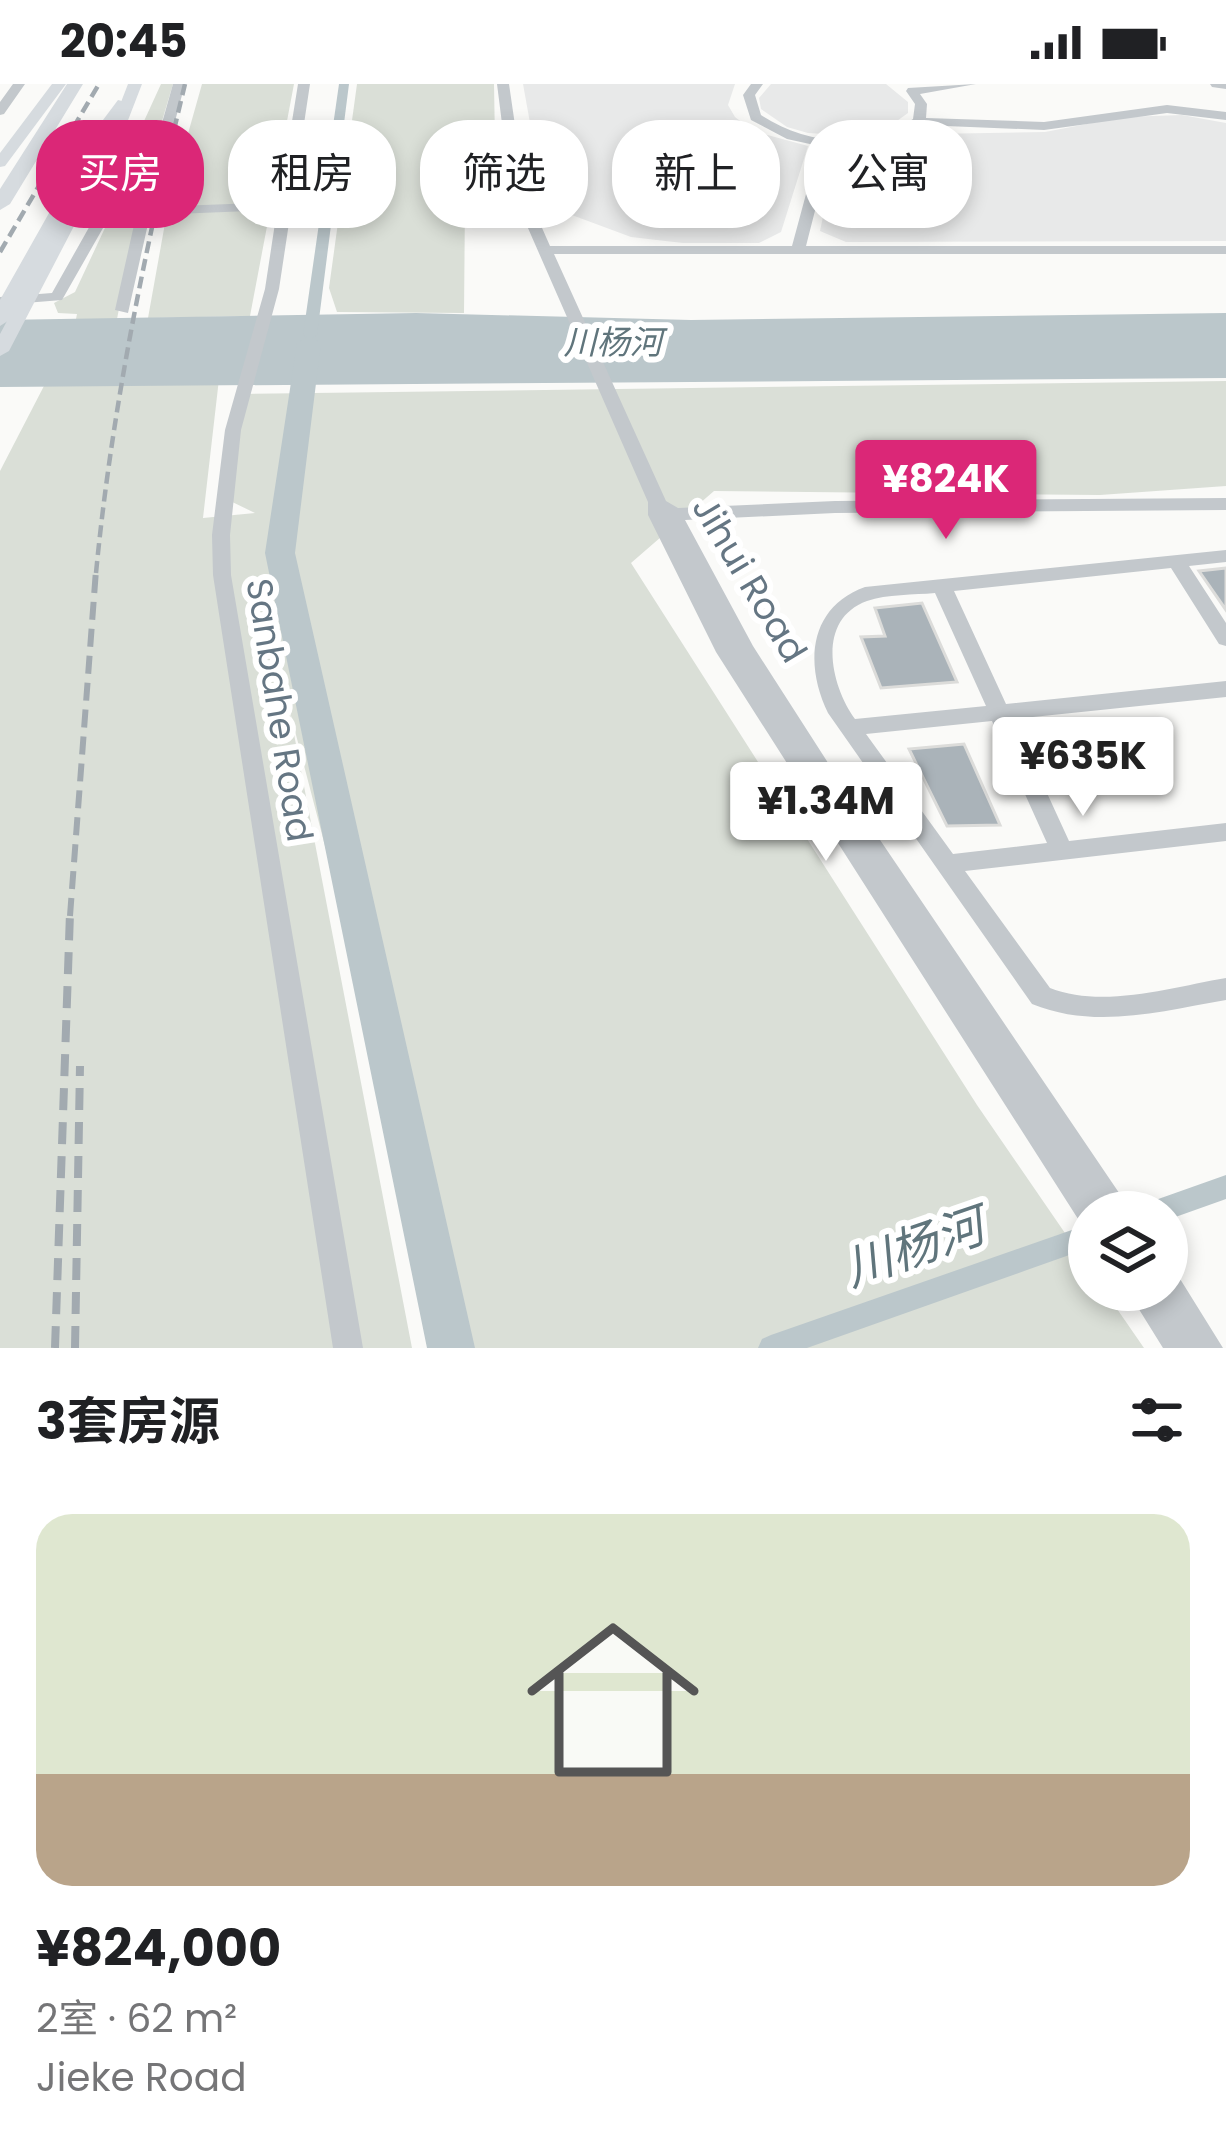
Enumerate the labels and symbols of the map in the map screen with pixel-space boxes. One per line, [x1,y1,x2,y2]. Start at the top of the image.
water label: 川杨河 [564,319,669,366]
pin: ¥824K [862,440,1030,542]
street label: Jihui Road [680,486,819,672]
street label: Sanbahe Road [234,575,325,845]
pin: ¥635K [999,717,1167,819]
pin: ¥1.34M [728,762,924,864]
water label: 川杨河 [835,1190,1001,1303]

